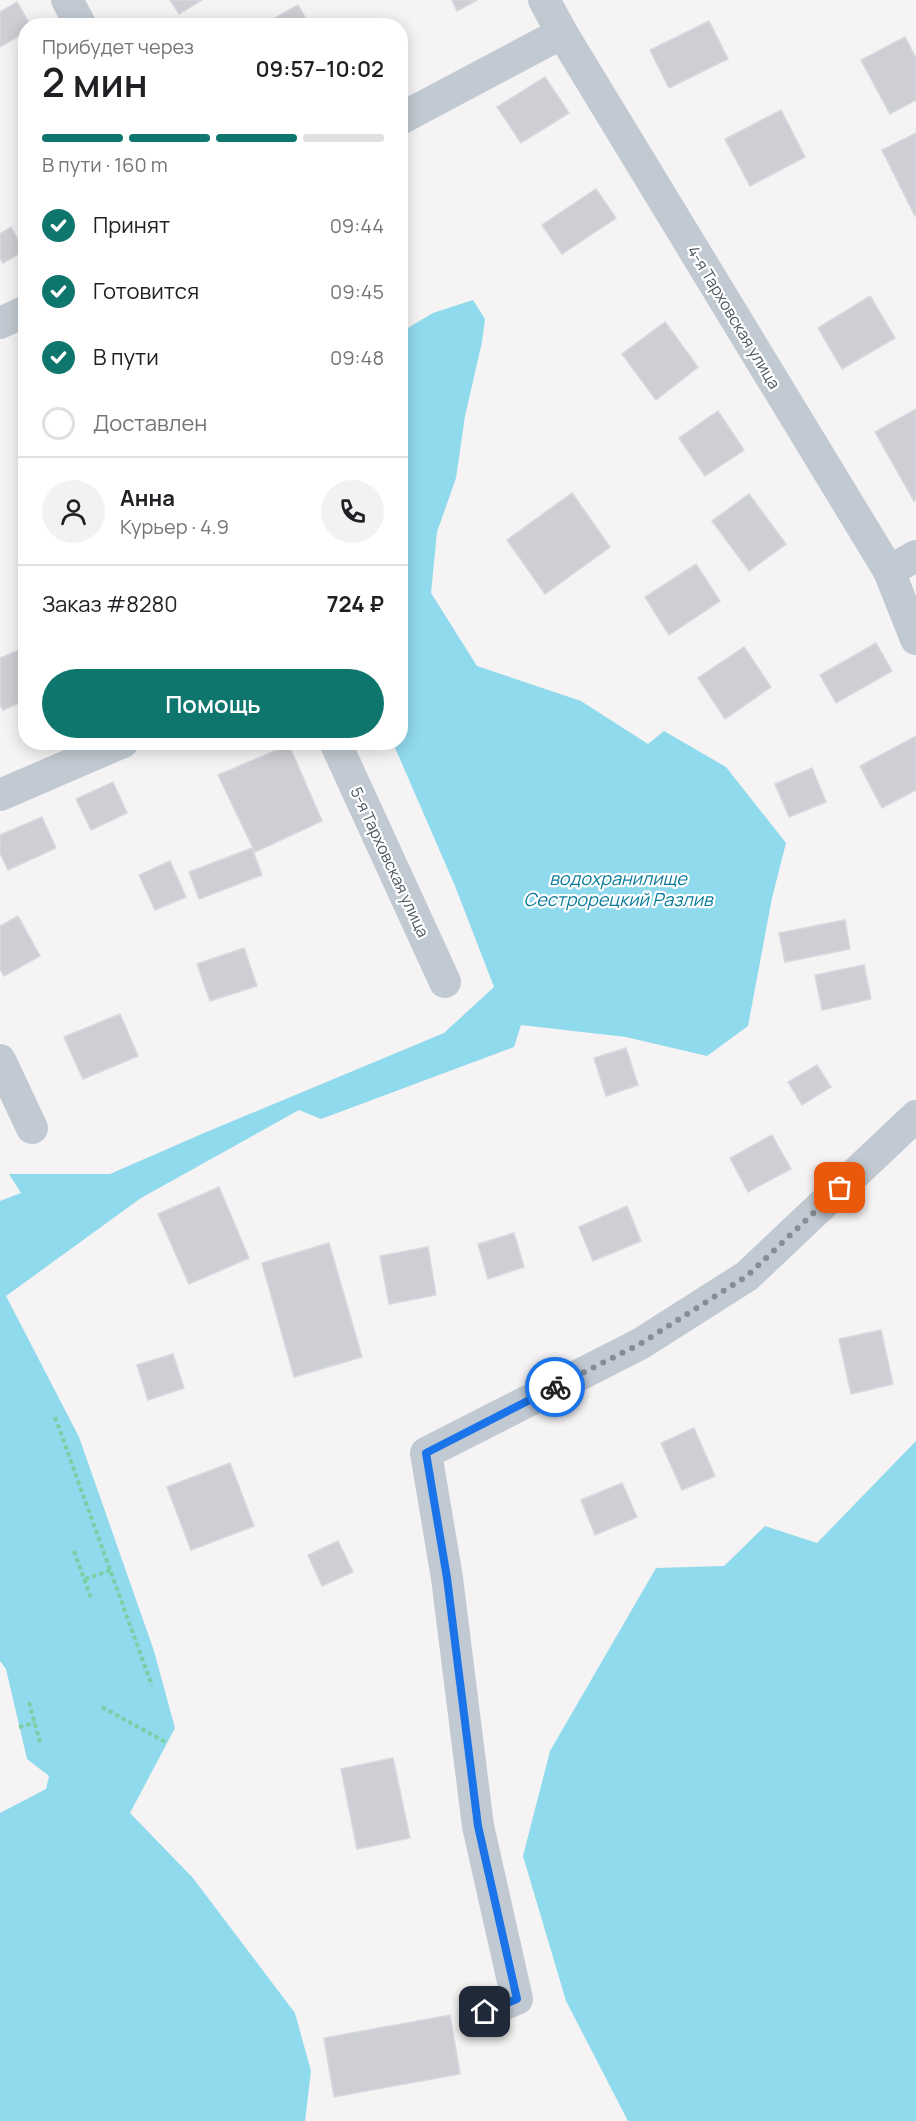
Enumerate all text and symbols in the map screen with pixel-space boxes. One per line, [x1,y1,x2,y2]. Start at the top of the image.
text: Прибудет через [42,33,194,60]
text: 09:57–10:02 [255,54,384,84]
text: 2 мин [42,55,148,109]
text: В пути · 160 m [42,151,168,178]
icon: check [42,209,75,242]
text: Принят [93,210,170,240]
text: 09:44 [330,212,384,239]
street label: 4-я Тарховская улица [682,241,786,393]
icon: check [42,275,75,308]
text: Готовится [93,276,199,306]
text: 09:45 [330,278,384,305]
icon: check [42,341,75,374]
text: В пути [93,342,159,372]
text: 09:48 [330,344,384,371]
text: Доставлен [93,408,207,438]
button: person [42,480,105,543]
button: phone [321,480,384,543]
text: Анна [120,483,175,513]
text: Курьер · 4.9 [120,513,229,540]
text: Заказ #8280 [42,589,178,619]
text: 724 ₽ [327,589,384,619]
button: Помощь [42,669,384,738]
street label: 5-я Тарховская улица [345,783,435,941]
water label: водохранилище Сестрорецкий Разлив [523,866,714,911]
pin [814,1162,865,1213]
icon: bag [823,1171,856,1204]
courier [525,1357,585,1417]
icon: bike [539,1371,572,1404]
pin [459,1986,510,2037]
icon: home [468,1995,501,2028]

